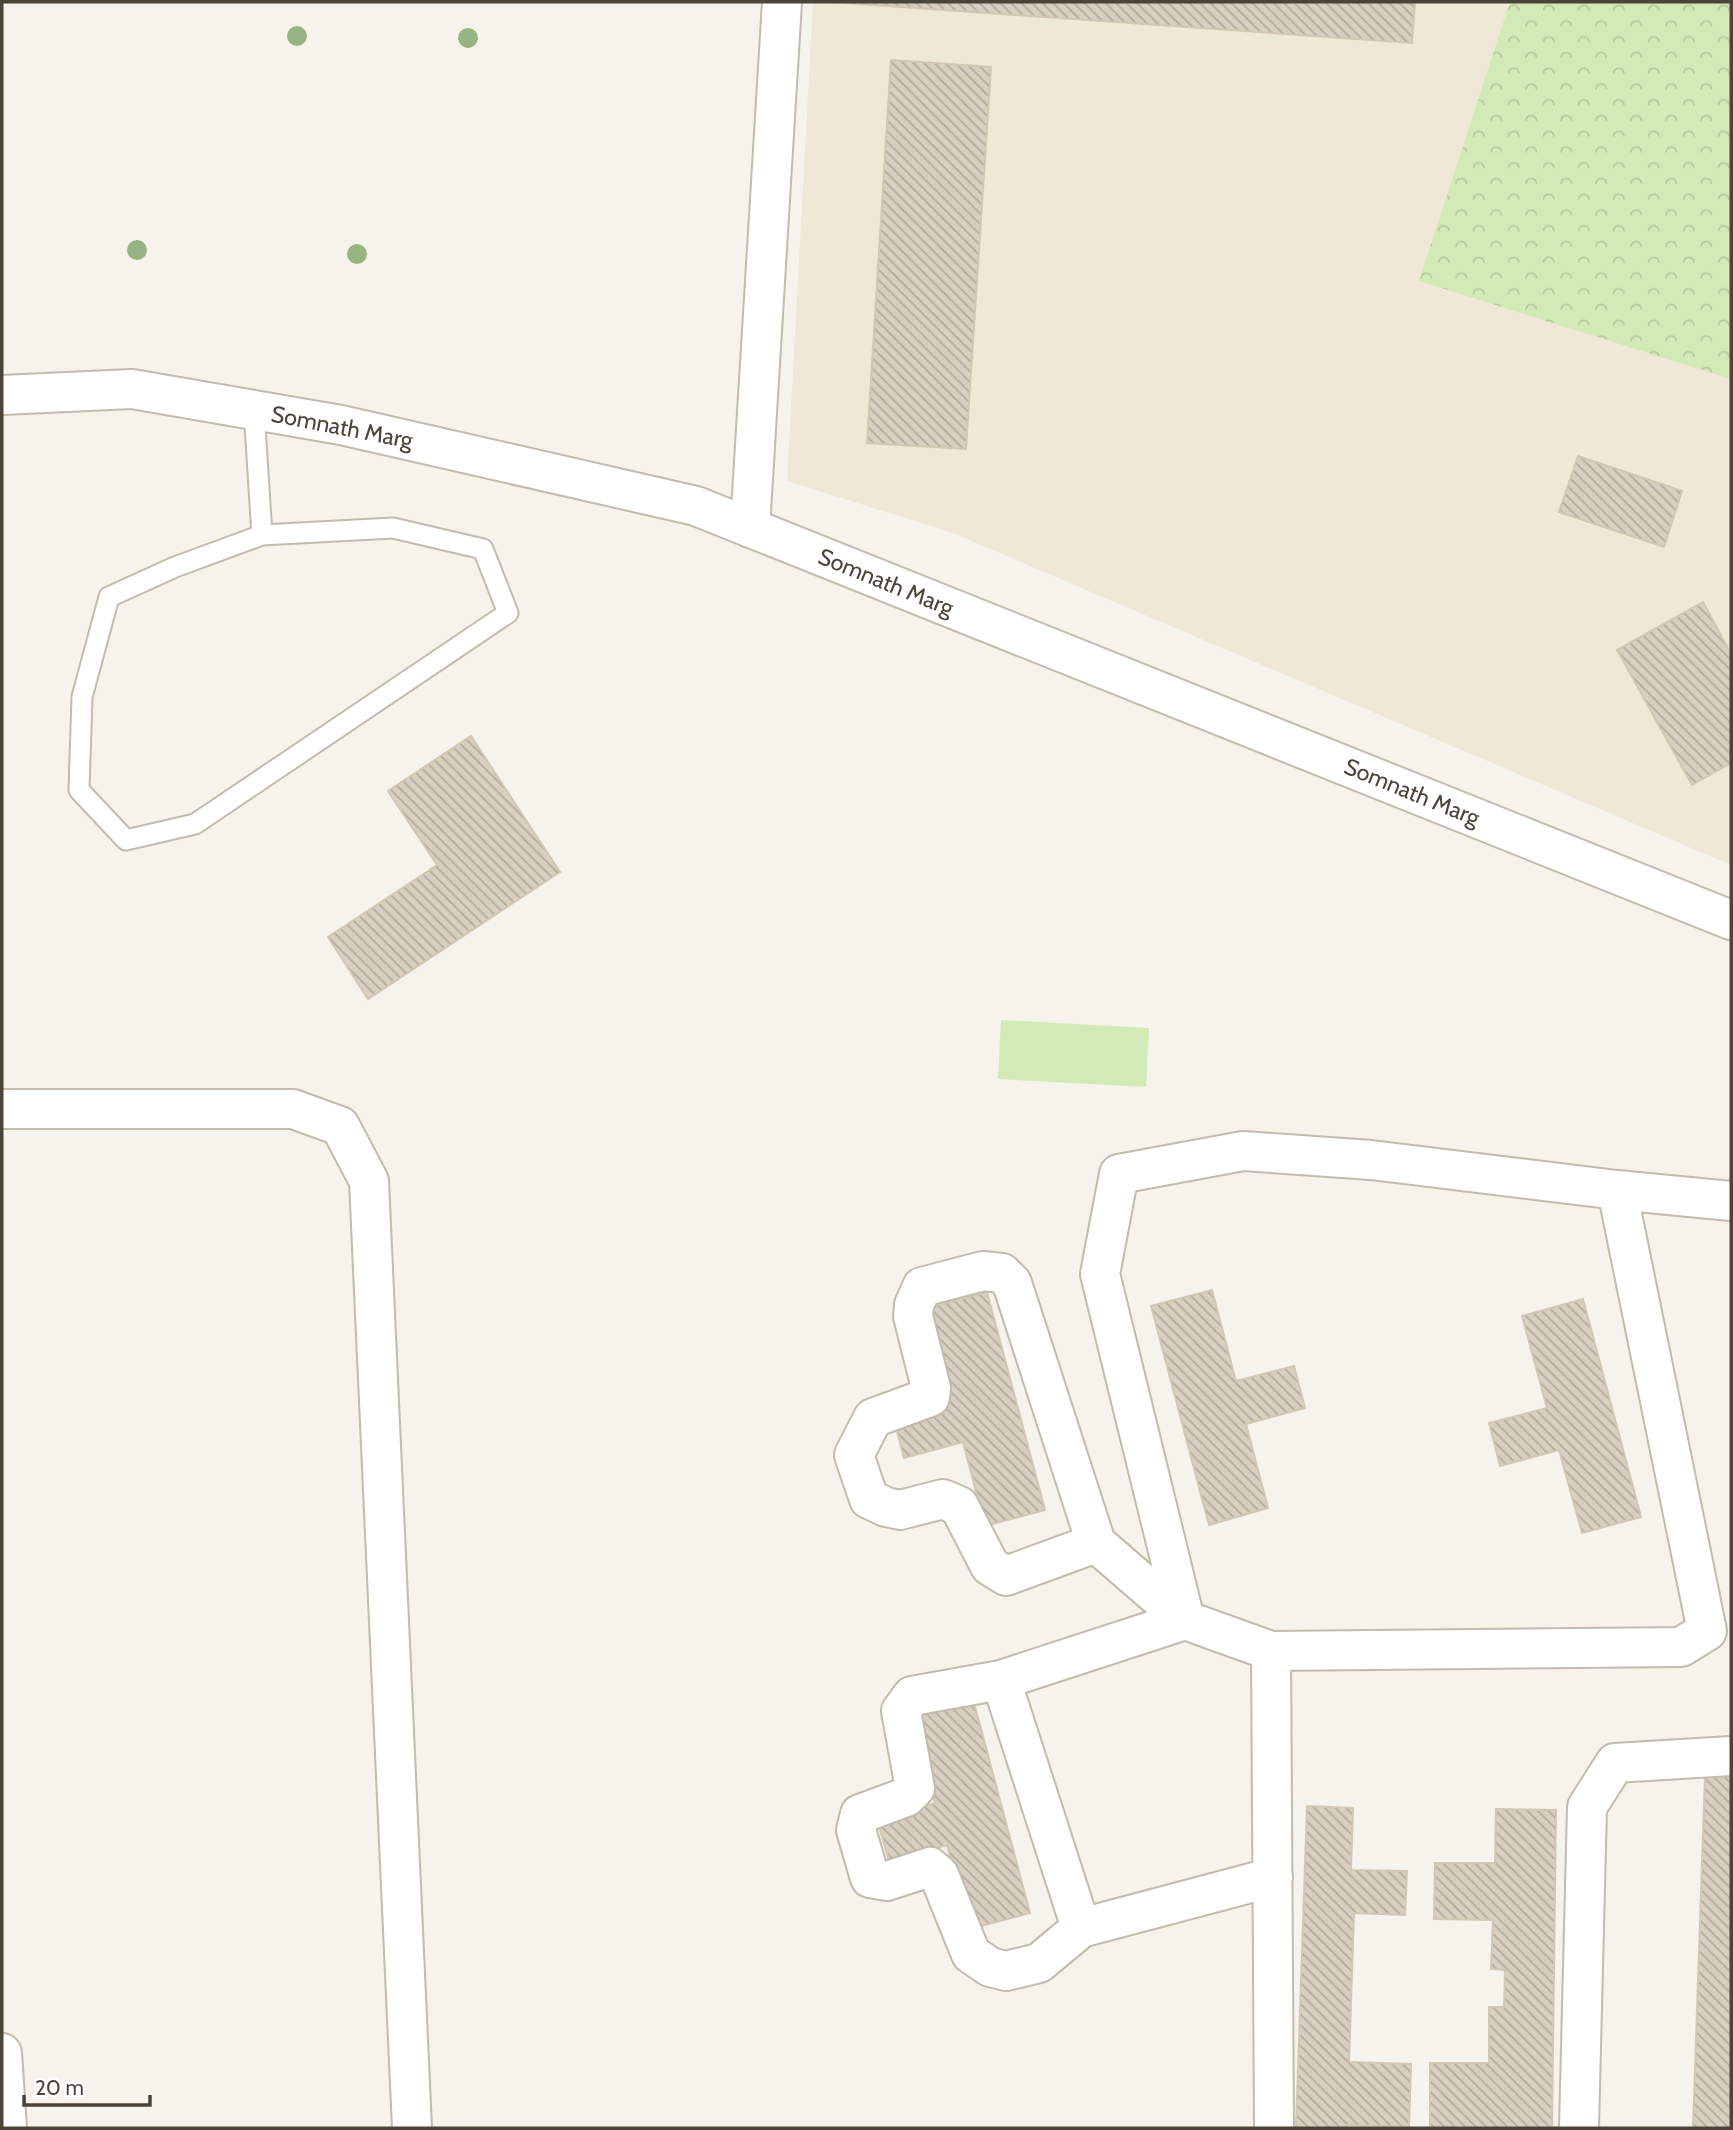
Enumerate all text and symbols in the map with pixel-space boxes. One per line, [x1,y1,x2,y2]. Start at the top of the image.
street label: Somnath Marg [269,400,416,455]
street label: Somnath Marg [814,542,958,622]
street label: Somnath Marg [1340,752,1484,832]
scale bar [24,2064,150,2108]
text: 20 m [35,2075,84,2100]

